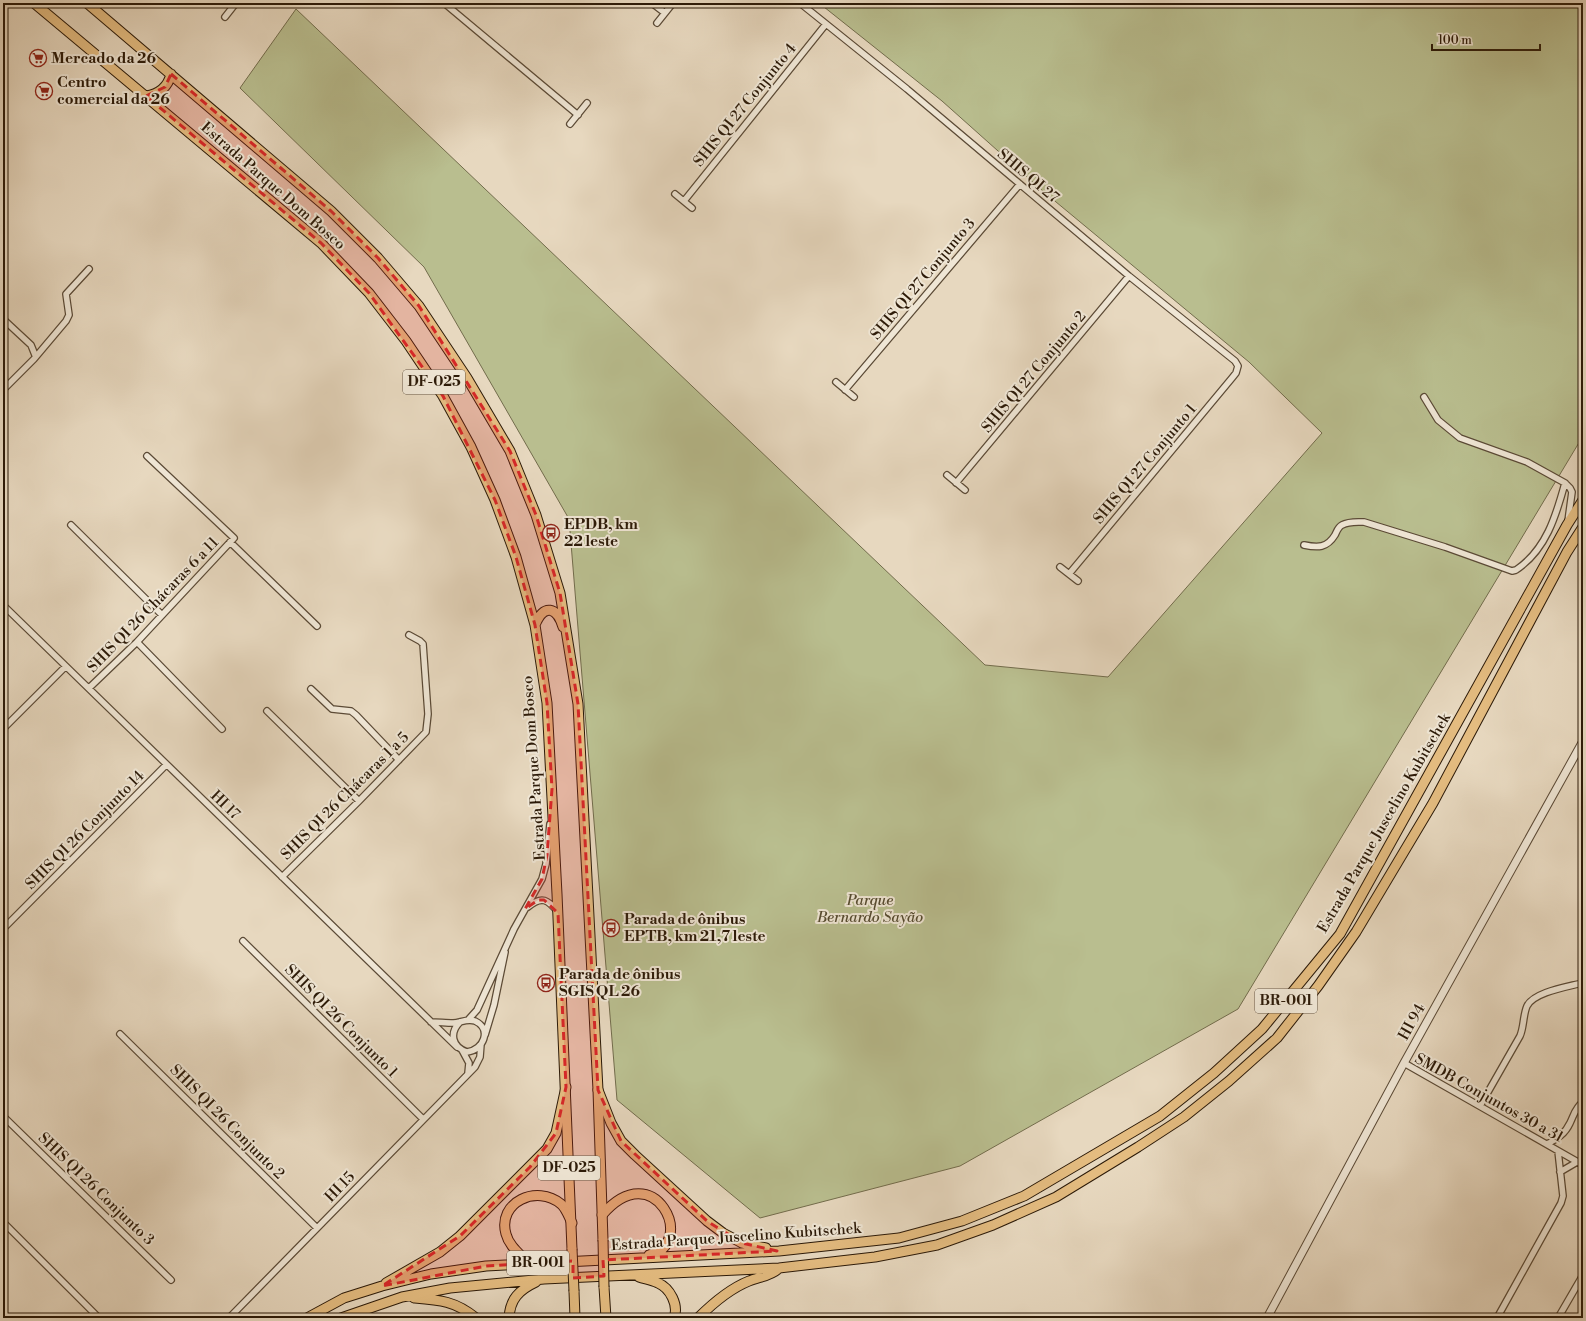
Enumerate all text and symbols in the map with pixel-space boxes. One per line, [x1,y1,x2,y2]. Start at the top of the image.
scale bar [1432,26,1540,52]
text: 100 m [1438,33,1472,48]
street label: SHIS QI 27 Conjunto 4 [689,39,801,171]
supermarket icon: Mercado da 26 [28,48,48,68]
place label: Mercado da 26 [51,49,156,68]
place label: Centro comercial da 26 [57,73,170,109]
supermarket icon: Centro comercial da 26 [34,81,54,101]
street label: Estrada Parque Dom Bosco [197,118,349,254]
street label: SHIS QI 27 [993,145,1063,208]
street label: SHIS QI 27 Conjunto 3 [867,214,979,344]
street label: SHIS QI 27 Conjunto 2 [978,307,1090,437]
road number: DF-025 [403,370,465,394]
street label: SHIS QI 27 Conjunto 1 [1089,400,1201,528]
place label: EPDB, km 22 leste [564,515,638,551]
bus stop icon: EPDB, km 22 leste [541,523,561,543]
street label: SHIS QI 26 Chácaras 6 a 11 [83,533,223,677]
street label: Estrada Parque Dom Bosco [518,675,550,861]
street label: Estrada Parque Juscelino Kubitschek [1313,709,1455,936]
street label: SHIS QI 26 Chácaras 1 a 5 [277,728,413,864]
street label: SHIS QI 26 Conjunto 14 [21,766,149,894]
street label: HI 17 [206,786,244,824]
park label: Parque Bernardo Sayão [816,891,923,927]
place label: Parada de ônibus EPTB, km 21,7 leste [624,910,766,946]
bus stop icon: Parada de ônibus EPTB, km 21,7 leste [601,918,621,938]
street label: SHIS QI 26 Conjunto 1 [280,960,402,1082]
place label: Parada de ônibus SGIS QL 26 [559,965,680,1001]
bus stop icon: Parada de ônibus SGIS QL 26 [536,973,556,993]
road number: BR-001 [1255,989,1317,1013]
street label: HI 94 [1394,1000,1430,1044]
street label: SMDB Conjuntos 30 a 31 [1411,1049,1567,1147]
street label: SHIS QI 26 Conjunto 2 [166,1061,288,1183]
street label: SHIS QI 26 Conjunto 3 [34,1129,158,1249]
road number: DF-025 [538,1156,600,1180]
street label: HI 15 [321,1168,359,1206]
street label: Estrada Parque Juscelino Kubitschek [610,1219,863,1255]
road number: BR-001 [507,1251,569,1275]

